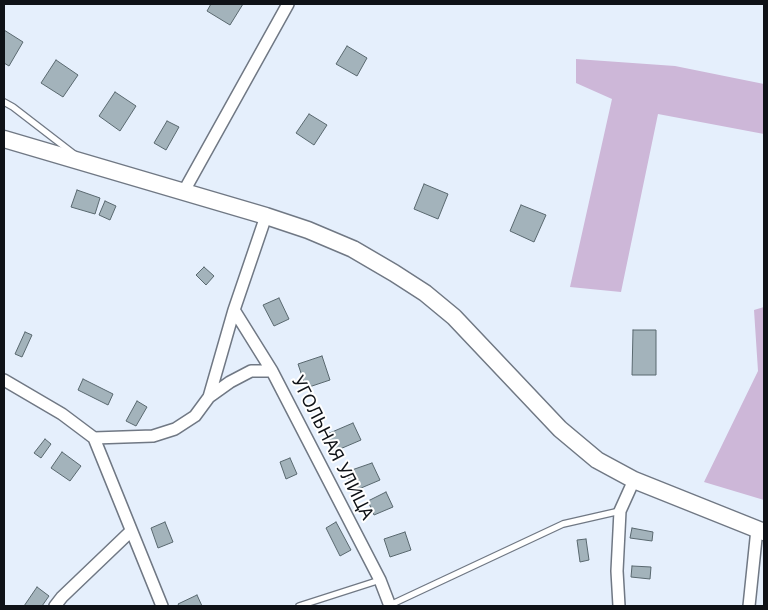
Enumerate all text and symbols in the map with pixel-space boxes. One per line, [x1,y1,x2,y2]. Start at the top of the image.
street label: УГОЛЬНАЯ УЛИЦА [286,373,378,523]

